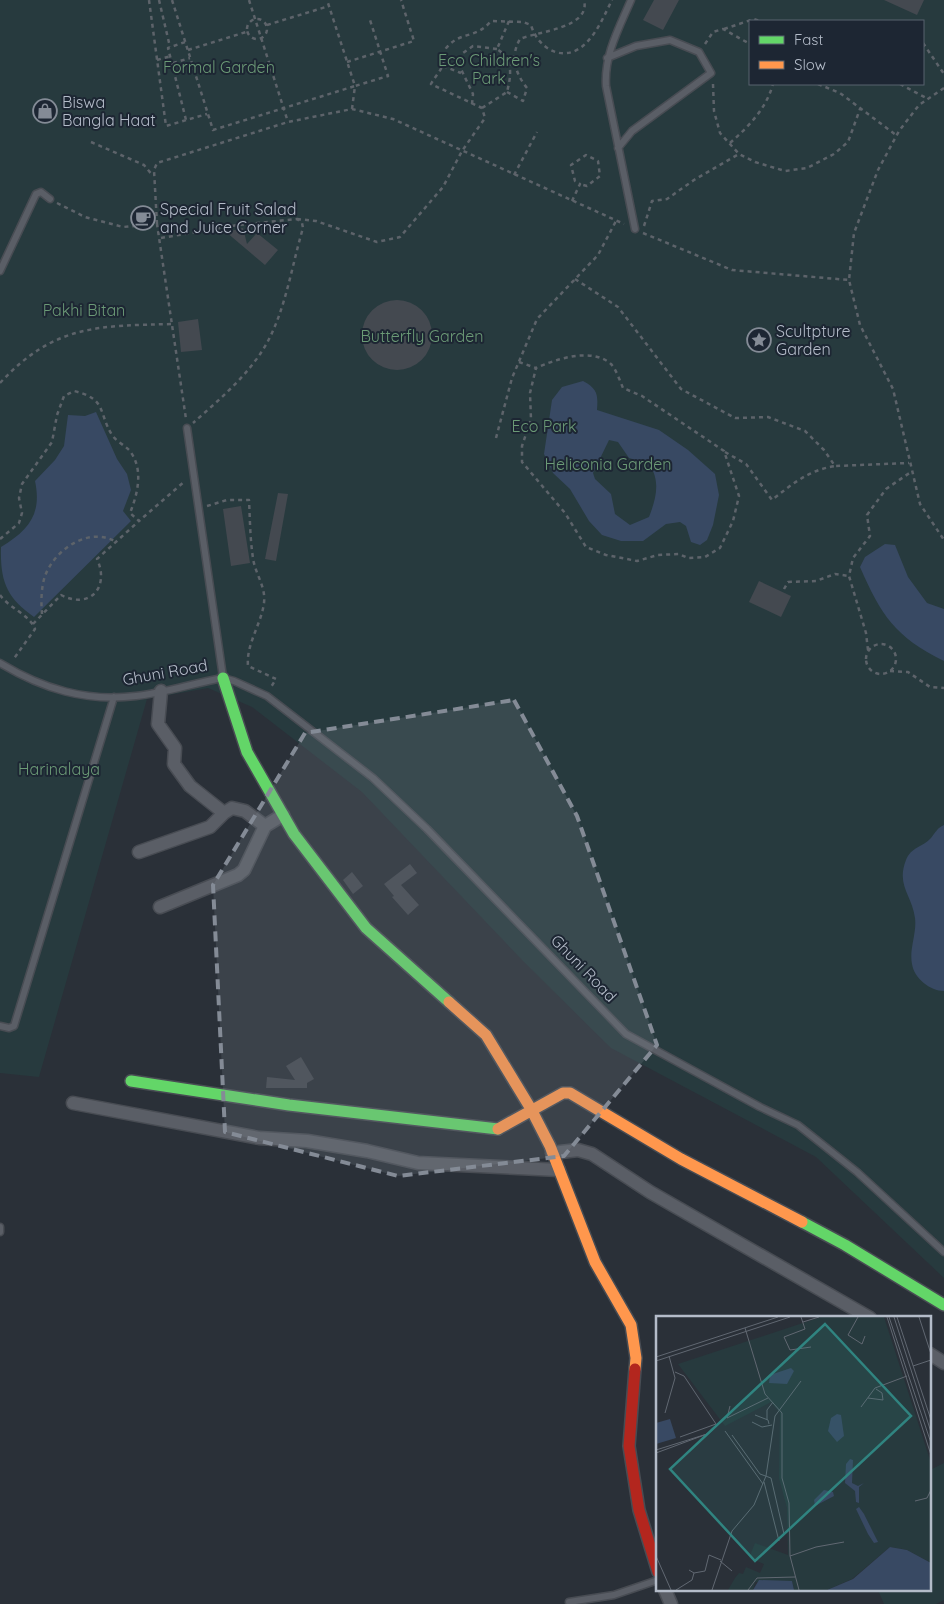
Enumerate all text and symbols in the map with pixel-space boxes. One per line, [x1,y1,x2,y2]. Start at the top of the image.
legend [749,20,924,85]
text: Fast [794,30,823,49]
park label: Eco Children's Park [438,50,540,88]
text: Slow [794,55,826,74]
park label: Formal Garden [163,57,275,77]
place label: Biswa Bangla Haat [62,92,156,130]
shop icon: Biswa Bangla Haat [32,98,58,124]
place label: Special Fruit Salad and Juice Corner [160,199,296,237]
cafe icon: Special Fruit Salad and Juice Corner [130,205,156,231]
park label: Pakhi Bitan [43,300,125,320]
place label: Scultpture Garden [776,321,851,359]
park label: Butterfly Garden [360,326,484,346]
place icon: Scultpture Garden [746,327,772,353]
park label: Eco Park [511,416,577,436]
park label: Heliconia Garden [544,454,672,474]
street label: Ghuni Road [121,655,209,689]
park label: Harinalaya [18,759,100,779]
street label: Ghuni Road [547,930,621,1006]
inset map [656,1316,932,1592]

